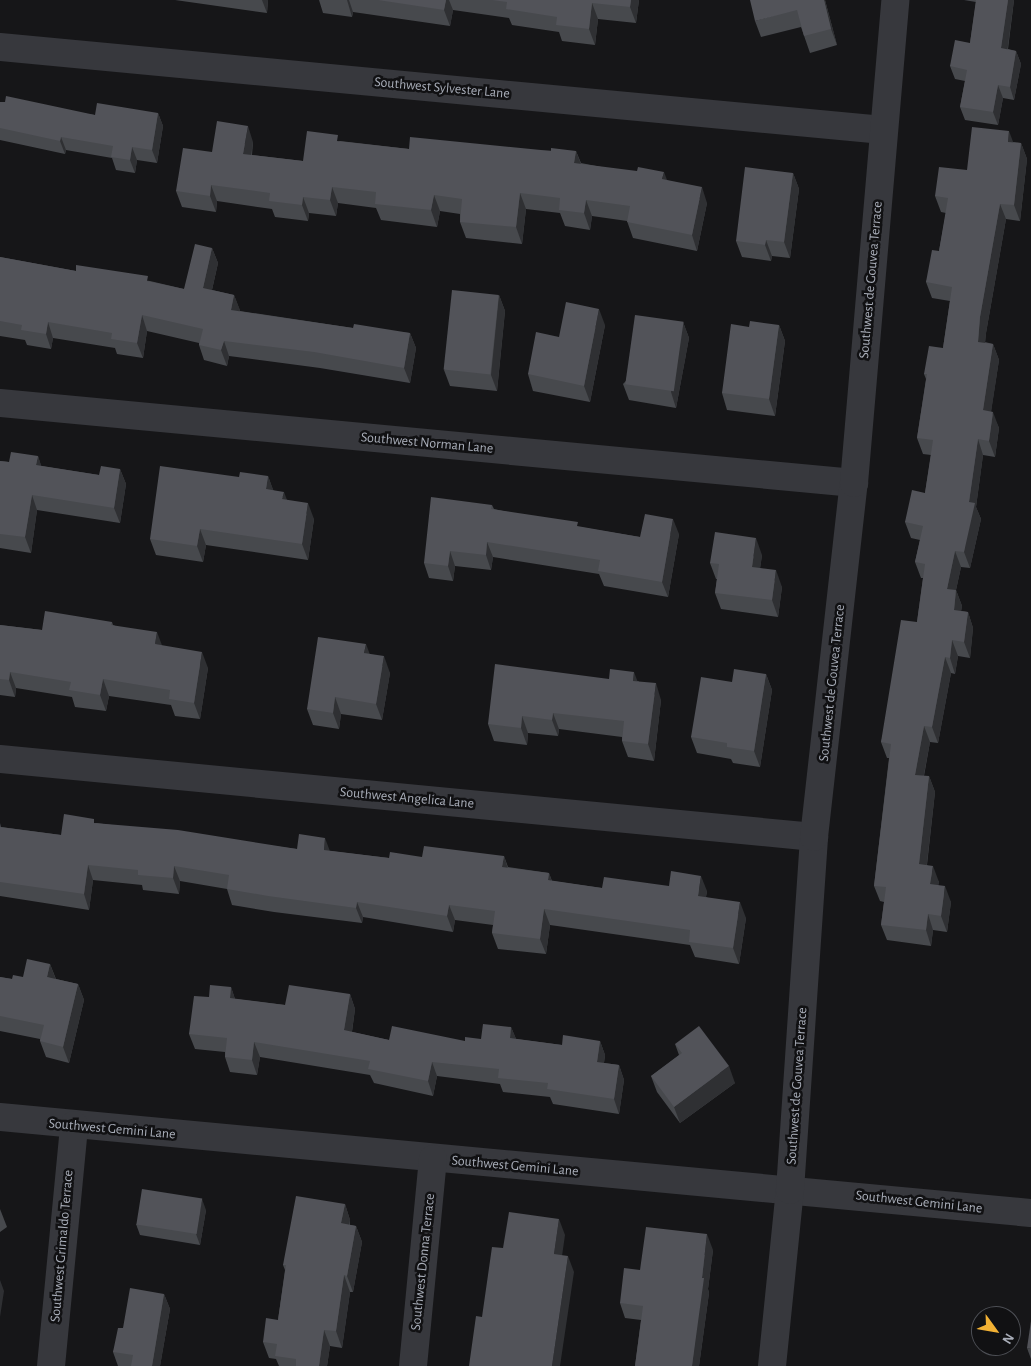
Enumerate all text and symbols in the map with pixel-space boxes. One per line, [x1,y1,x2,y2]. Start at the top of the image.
street label: Southwest Sylvester Lane [374,74,510,102]
street label: Southwest de Gouvea Terrace [856,201,886,359]
street label: Southwest Norman Lane [360,429,494,457]
street label: Southwest de Gouvea Terrace [815,604,849,762]
street label: Southwest Angelica Lane [339,784,475,812]
street label: Southwest de Gouvea Terrace [783,1007,811,1165]
street label: Southwest Gemini Lane [48,1115,176,1143]
street label: Southwest Gemini Lane [451,1152,579,1180]
street label: Southwest Grimaldo Terrace [47,1169,77,1323]
street label: Southwest Gemini Lane [855,1187,983,1217]
street label: Southwest Donna Terrace [407,1193,439,1331]
north arrow [971,1306,1021,1356]
text: N [999,1331,1016,1346]

